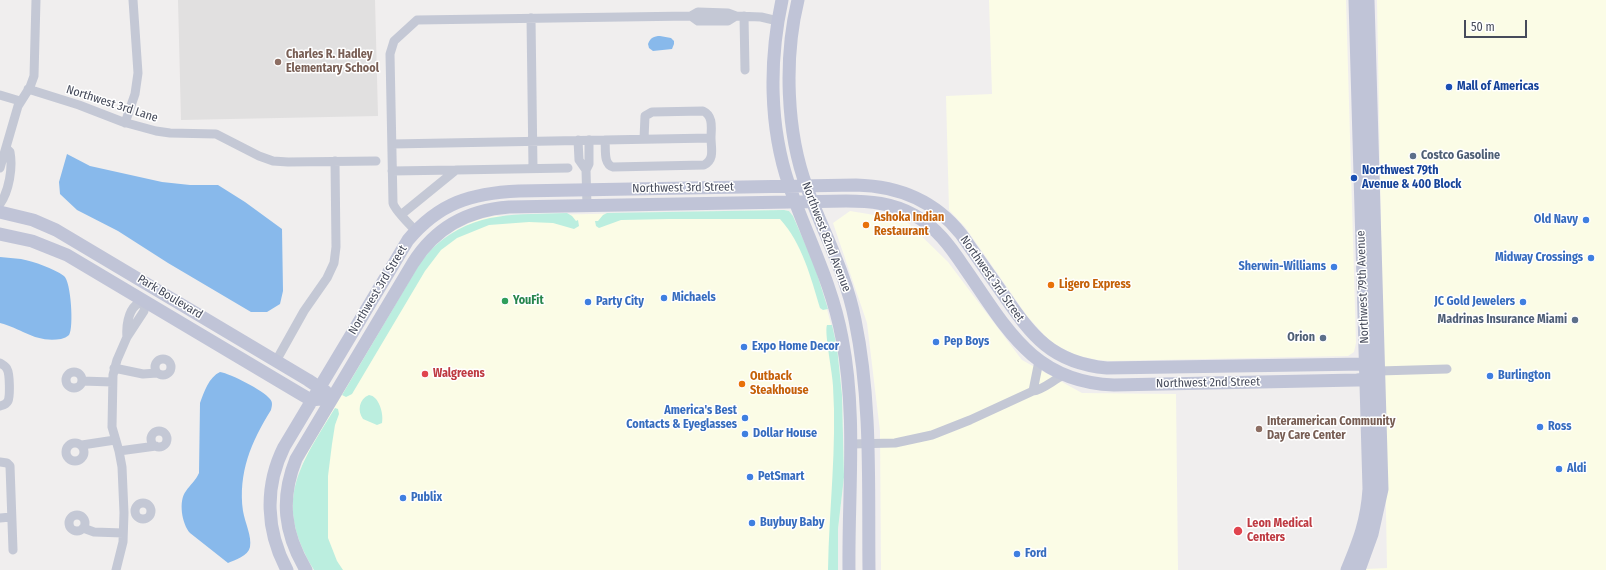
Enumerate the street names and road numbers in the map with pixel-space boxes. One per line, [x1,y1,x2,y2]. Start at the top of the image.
street label: Northwest 3rd Lane [64,82,160,126]
street label: Northwest 3rd Street [632,180,734,196]
street label: Northwest 82nd Avenue [798,180,854,294]
street label: Northwest 79th Avenue [1354,230,1372,344]
street label: Northwest 3rd Street [957,233,1027,325]
street label: Northwest 3rd Street [346,243,410,337]
street label: Park Boulevard [135,272,205,322]
street label: Northwest 2nd Street [1156,375,1260,391]

